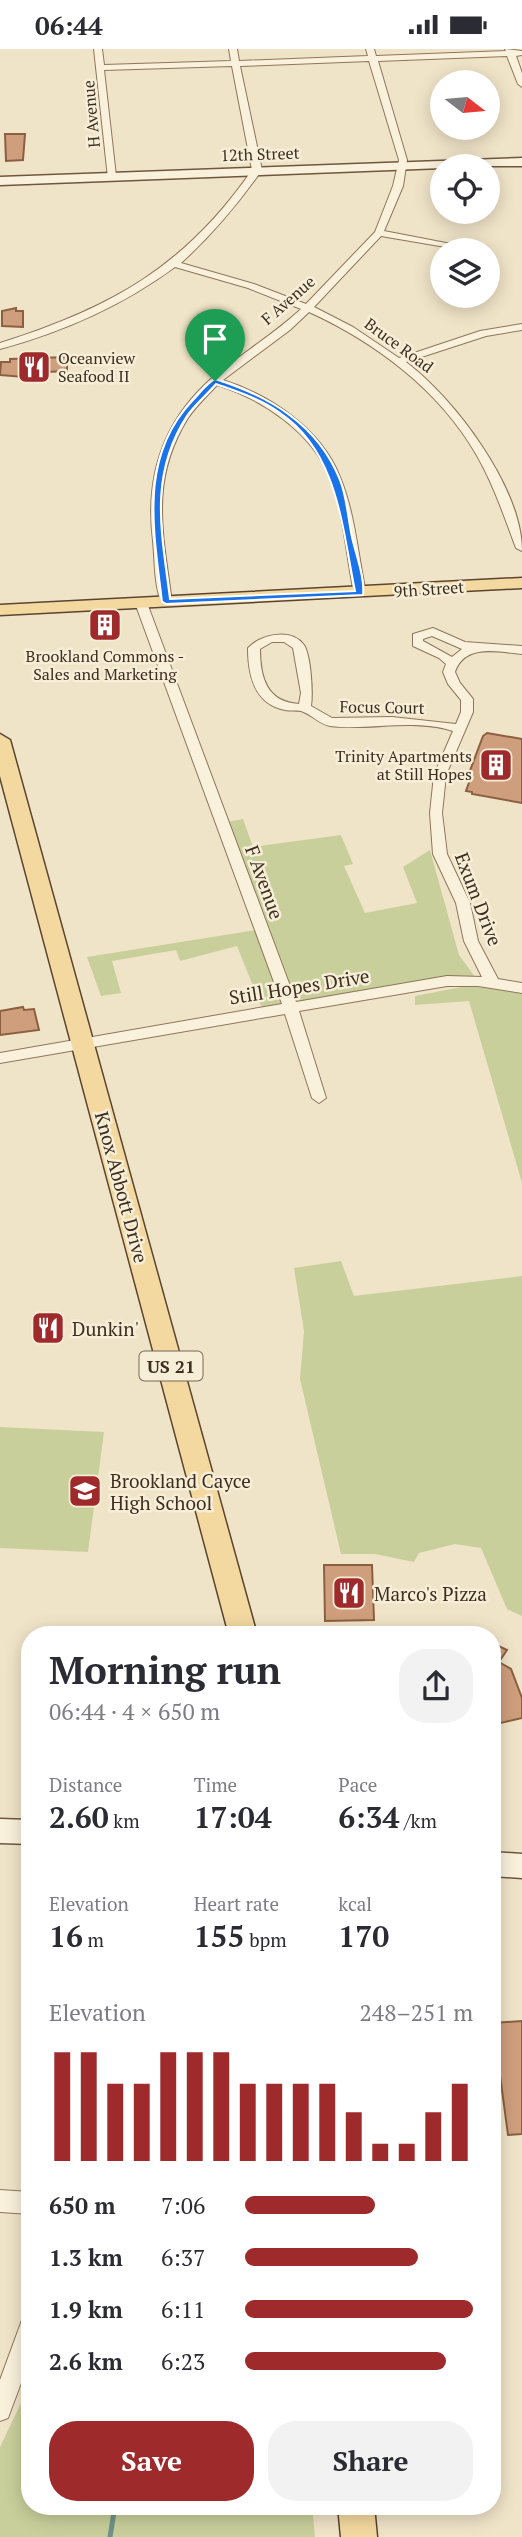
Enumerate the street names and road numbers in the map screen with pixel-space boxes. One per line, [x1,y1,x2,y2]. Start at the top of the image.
street label: H Avenue [77,79,105,149]
street label: 12th Street [220,142,300,166]
street label: F Avenue [256,270,320,330]
street label: Bruce Road [360,313,438,377]
street label: 9th Street [393,576,465,602]
street label: Focus Court [339,695,425,719]
street label: F Avenue [240,842,290,922]
street label: Exum Drive [450,849,508,949]
street label: Still Hopes Drive [227,963,371,1009]
street label: Knox Abbott Drive [90,1108,154,1266]
road number: US 21 [140,1351,202,1381]

